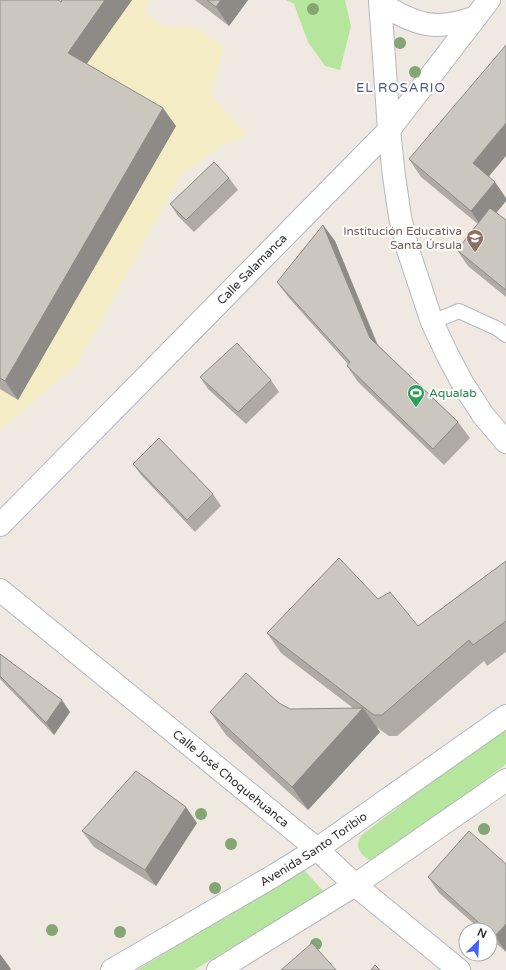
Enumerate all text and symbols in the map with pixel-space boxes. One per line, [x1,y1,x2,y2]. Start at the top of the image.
district label: EL ROSARIO [356,80,446,96]
place label: Institución Educativa Santa Úrsula [343,224,462,252]
school or university icon: Institución Educativa Santa Úrsula [465,228,485,253]
street label: Calle Salamanca [214,231,290,307]
sports icon: Aqualab [406,383,426,408]
place label: Aqualab [429,386,477,400]
street label: Calle José Choquehuanca [170,727,292,830]
street label: Avenida Santo Toribio [258,809,370,889]
north arrow [458,922,498,962]
text: N [475,926,489,941]

